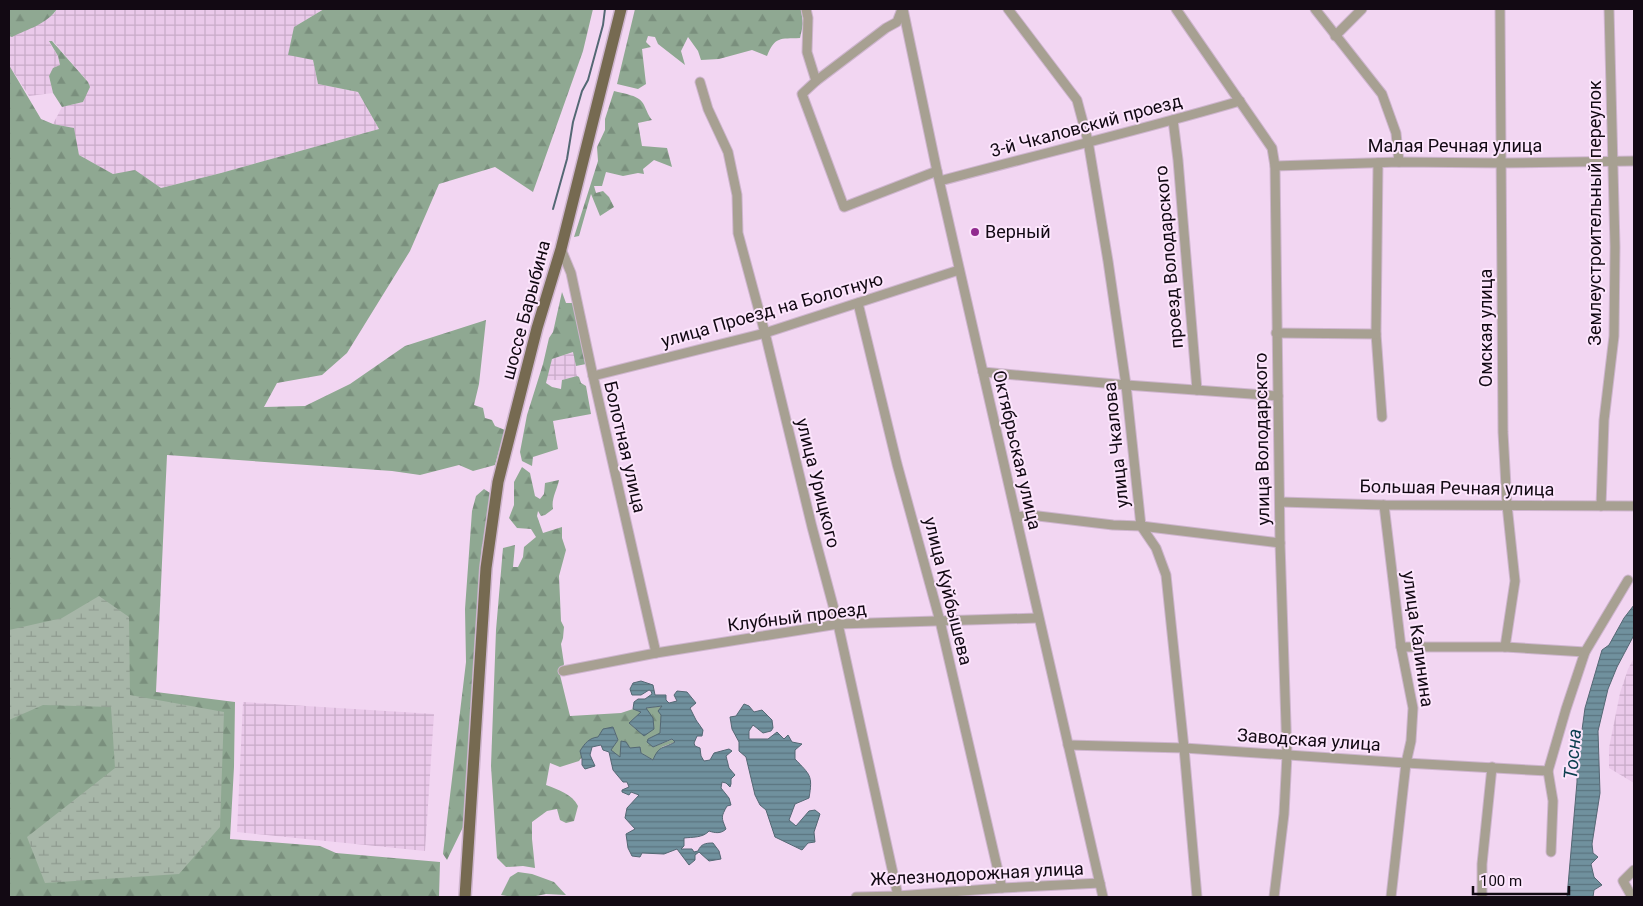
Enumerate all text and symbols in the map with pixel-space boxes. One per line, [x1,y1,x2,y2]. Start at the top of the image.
street label: Землеустроительный переулок [1584,80,1605,346]
street label: 3-й Чкаловский проезд [988,90,1184,161]
street label: Малая Речная улица [1368,135,1542,156]
street label: проезд Володарского [1150,165,1187,350]
place label: Верный [985,221,1051,242]
marker: Верный [969,226,981,238]
street label: шоссе Барыбина [497,238,554,382]
street label: улица Проезд на Болотную [658,268,885,351]
street label: Омская улица [1475,269,1496,387]
street label: улица Володарского [1249,352,1274,526]
street label: Октябрьская улица [989,368,1046,532]
street label: Болотная улица [600,379,651,515]
street label: улица Чкалова [1098,381,1133,509]
street label: улица Урицкого [792,416,845,550]
street label: Большая Речная улица [1359,475,1555,500]
street label: улица Куйбышева [920,515,977,667]
street label: улица Калинина [1399,570,1438,708]
street label: Клубный проезд [726,598,868,635]
street label: Заводская улица [1236,724,1382,755]
water label: Тосна [1559,728,1586,780]
street label: Железнодорожная улица [870,857,1084,890]
scale bar [1473,864,1569,896]
text: 100 m [1480,872,1522,890]

